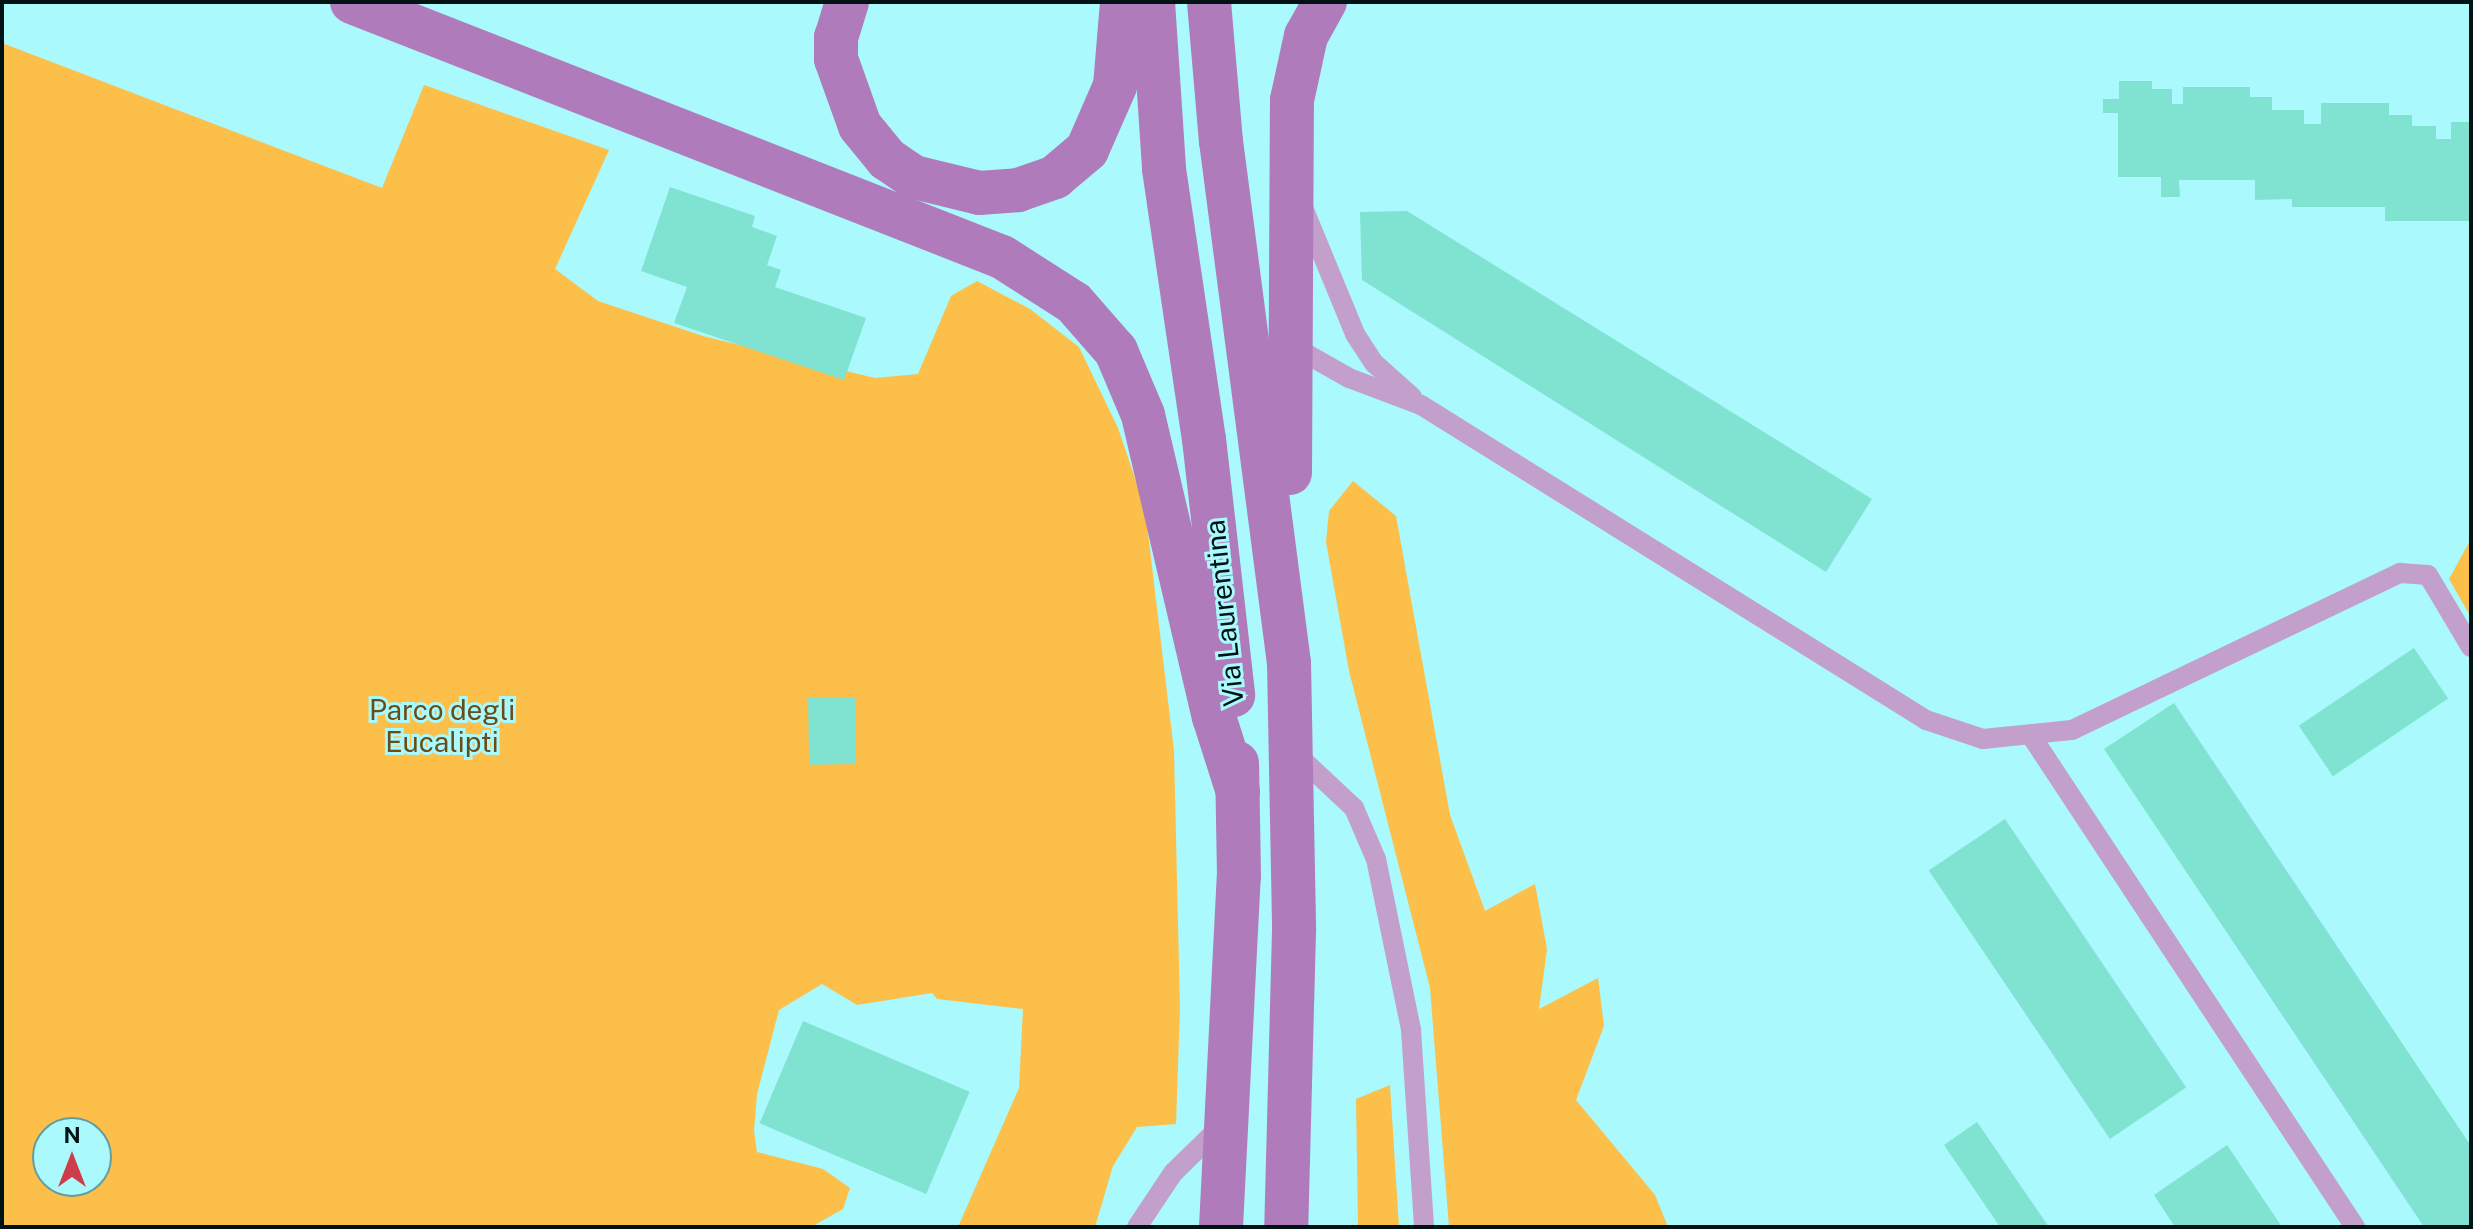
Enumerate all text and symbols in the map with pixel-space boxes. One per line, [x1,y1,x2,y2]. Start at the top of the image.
street label: Via Laurentina [1197,518,1251,708]
park label: Parco degli Eucalipti [369,693,515,759]
north arrow [32,1117,112,1197]
text: N [63,1122,81,1148]

